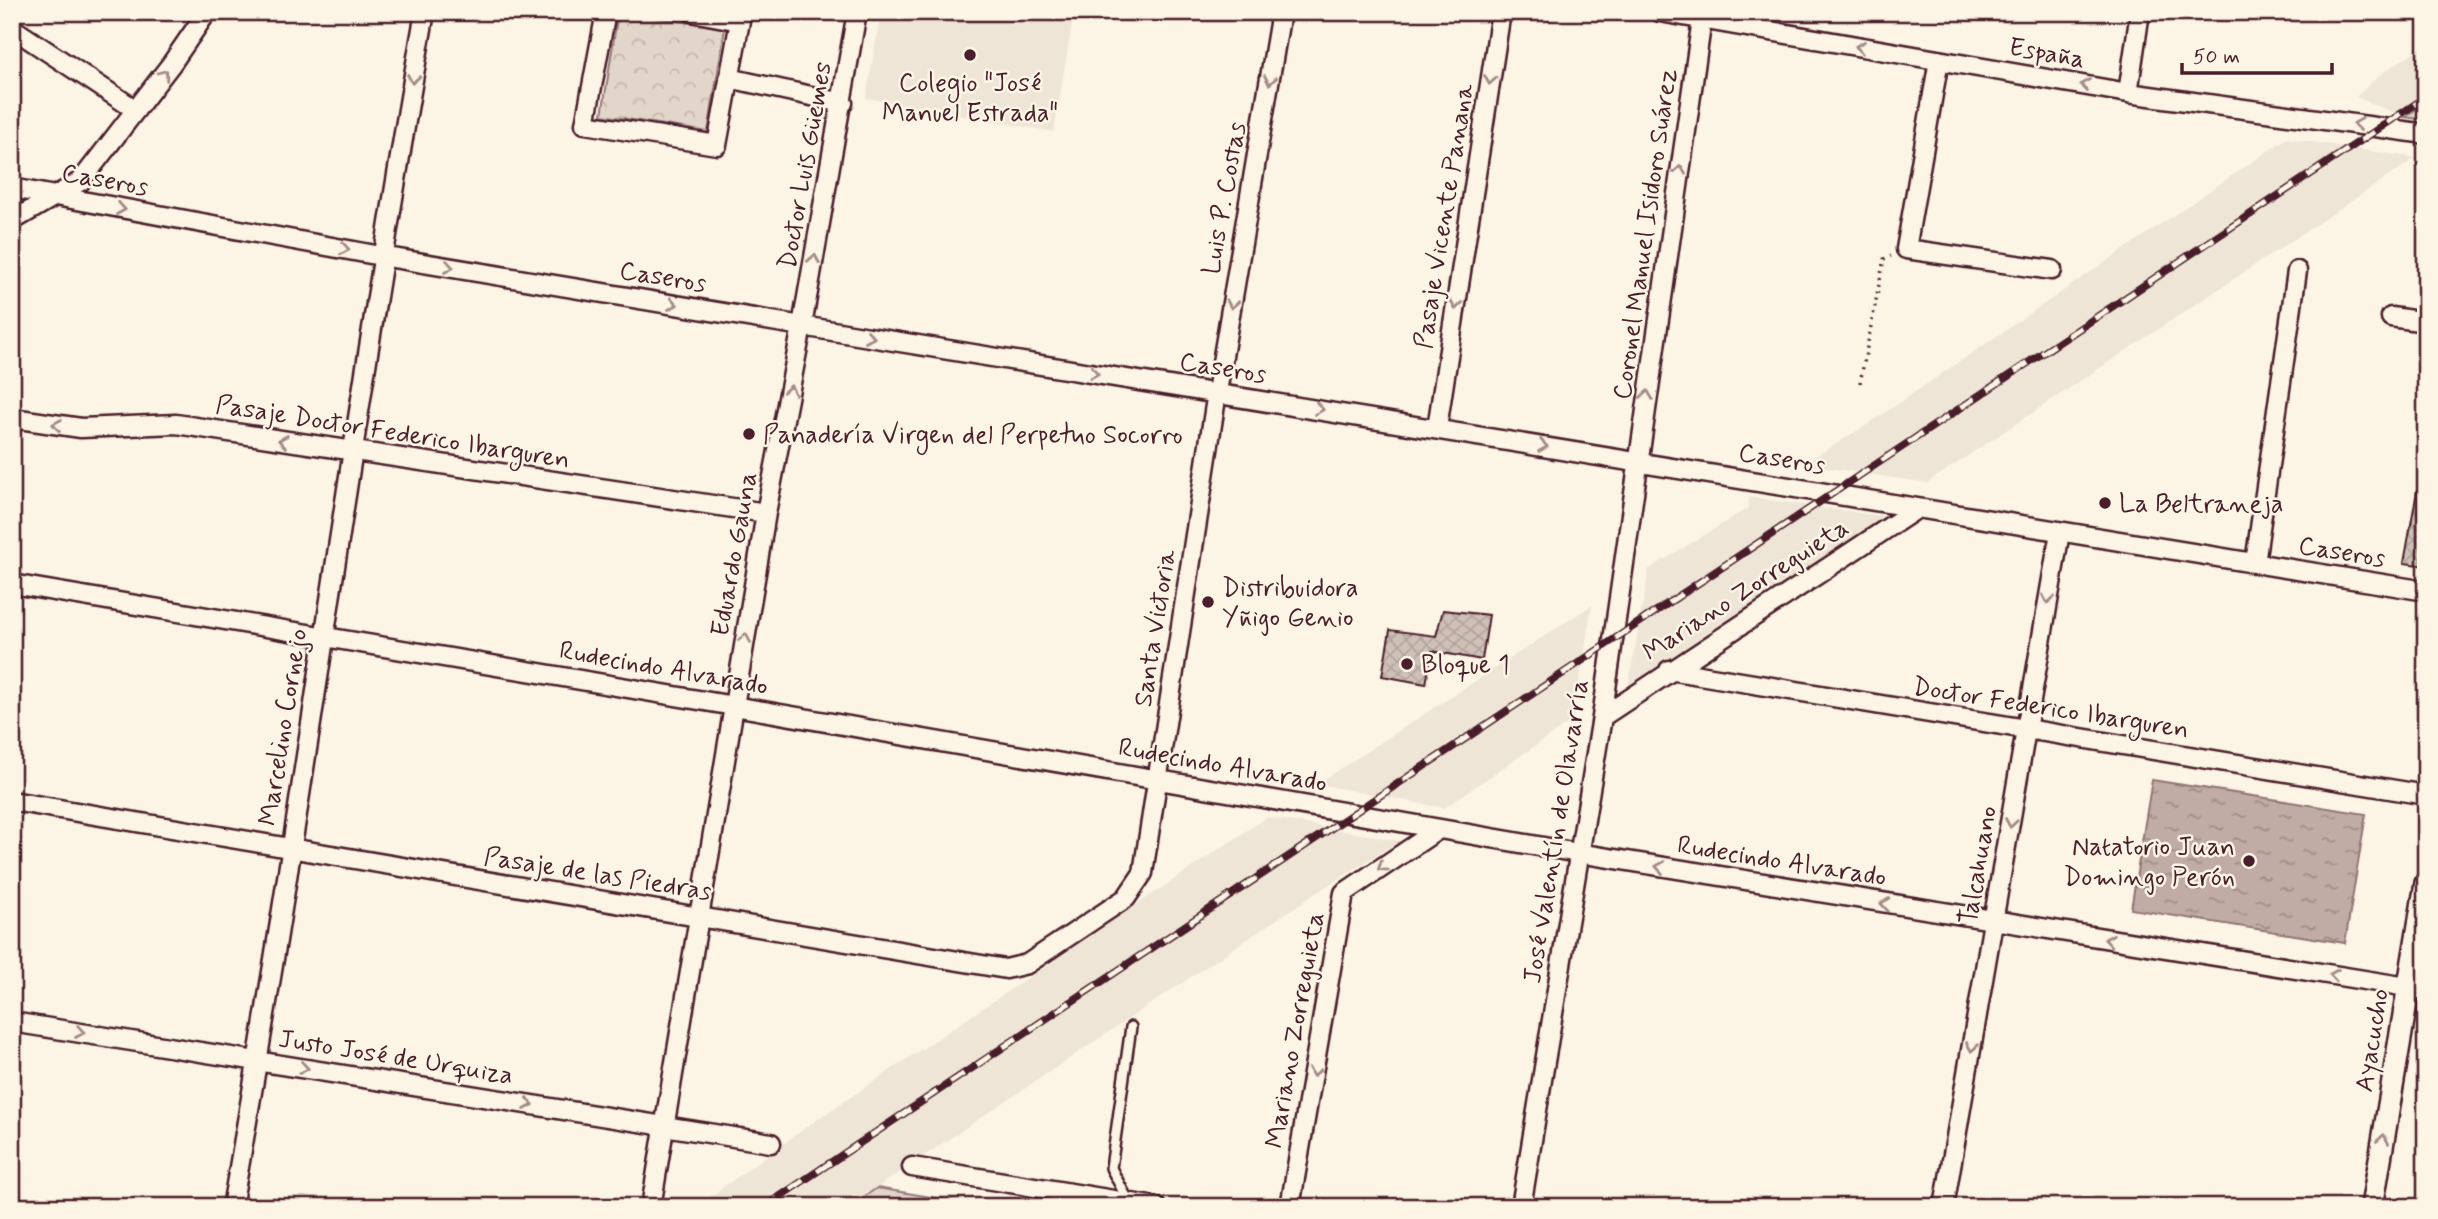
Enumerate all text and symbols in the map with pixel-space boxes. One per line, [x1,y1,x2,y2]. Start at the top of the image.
street label: España [2006,31,2087,77]
scale bar [2182,32,2333,76]
one-way arrow [1854,40,1866,55]
text: 50 m [2193,43,2240,71]
marker: Colegio "José Manuel Estrada" [962,47,978,63]
street label: Doctor Luis Güemes [771,59,841,272]
place label: Colegio "José Manuel Estrada" [882,67,1058,131]
street label: Coronel Manuel Isidoro Suárez [1606,67,1686,402]
one-way arrow [155,70,168,82]
one-way arrow [406,73,421,85]
one-way arrow [1263,74,1278,85]
one-way arrow [1483,74,1498,86]
one-way arrow [2079,78,2090,93]
street label: Pasaje Vicente Panana [1407,81,1483,351]
one-way arrow [2352,116,2364,131]
street label: Luis P. Costas [1195,120,1255,277]
street label: Caseros [59,157,151,205]
one-way arrow [1672,164,1687,176]
one-way arrow [115,201,127,216]
one-way arrow [339,241,351,256]
one-way arrow [806,253,821,265]
street label: Caseros [617,254,709,302]
one-way arrow [443,259,454,274]
one-way arrow [667,296,679,311]
one-way arrow [1225,298,1240,310]
one-way arrow [1449,299,1464,310]
one-way arrow [864,329,876,344]
street label: Caseros [1177,345,1269,393]
one-way arrow [1088,365,1100,380]
one-way arrow [781,384,796,396]
street label: Pasaje Doctor Federico Ibarguren [213,388,572,480]
one-way arrow [1639,389,1654,401]
one-way arrow [1313,401,1325,416]
one-way arrow [51,417,63,432]
place label: Panadería Virgen del Perpetuo Socorro [763,419,1183,455]
marker: Panadería Virgen del Perpetuo Socorro [741,426,757,442]
one-way arrow [277,434,289,449]
street label: Caseros [1736,436,1828,484]
one-way arrow [1537,438,1549,453]
street label: Eduardo Gauna [704,469,766,639]
place label: La Beltraneja [2119,488,2284,522]
marker: La Beltraneja [2097,495,2113,511]
street label: Mariano Zorreguieta [1637,511,1856,670]
street label: Caseros [2296,529,2388,577]
street label: Santa Victoria [1127,547,1185,709]
place label: Distribuidora Yñigo Genio [1222,572,1359,636]
one-way arrow [2042,593,2057,605]
marker: Distribuidora Yñigo Genio [1200,594,1216,610]
street label: Marcelino Cornejo [252,626,316,828]
one-way arrow [737,632,752,644]
street label: Rudecindo Alvarado [557,634,771,704]
place label: Bloque 1 [1421,649,1510,683]
marker: Bloque 1 [1399,656,1415,672]
street label: Doctor Federico Ibarguren [1910,670,2191,750]
street label: José Valentín de Olavarría [1516,677,1598,986]
street label: Rudecindo Alvarado [1116,731,1330,801]
street label: Talcahuano [1952,804,2006,927]
one-way arrow [2004,817,2019,829]
street label: Rudecindo Alvarado [1675,829,1889,895]
place label: Natatorio Juan Domingo Perón [2063,831,2235,895]
street label: Pasaje de las Piedras [481,840,714,910]
marker: Natatorio Juan Domingo Perón [2241,853,2257,869]
one-way arrow [1377,859,1390,872]
one-way arrow [1654,860,1666,875]
one-way arrow [1879,897,1891,912]
street label: Mariano Zorreguieta [1258,910,1333,1151]
one-way arrow [2104,933,2115,948]
one-way arrow [2328,968,2340,983]
street label: Ayacucho [2348,986,2398,1094]
street label: Justo José de Urquiza [276,1023,515,1093]
one-way arrow [74,1024,86,1039]
one-way arrow [1965,1041,1980,1053]
one-way arrow [298,1060,310,1075]
one-way arrow [1307,1066,1322,1078]
one-way arrow [523,1096,535,1111]
one-way arrow [2375,1133,2390,1145]

